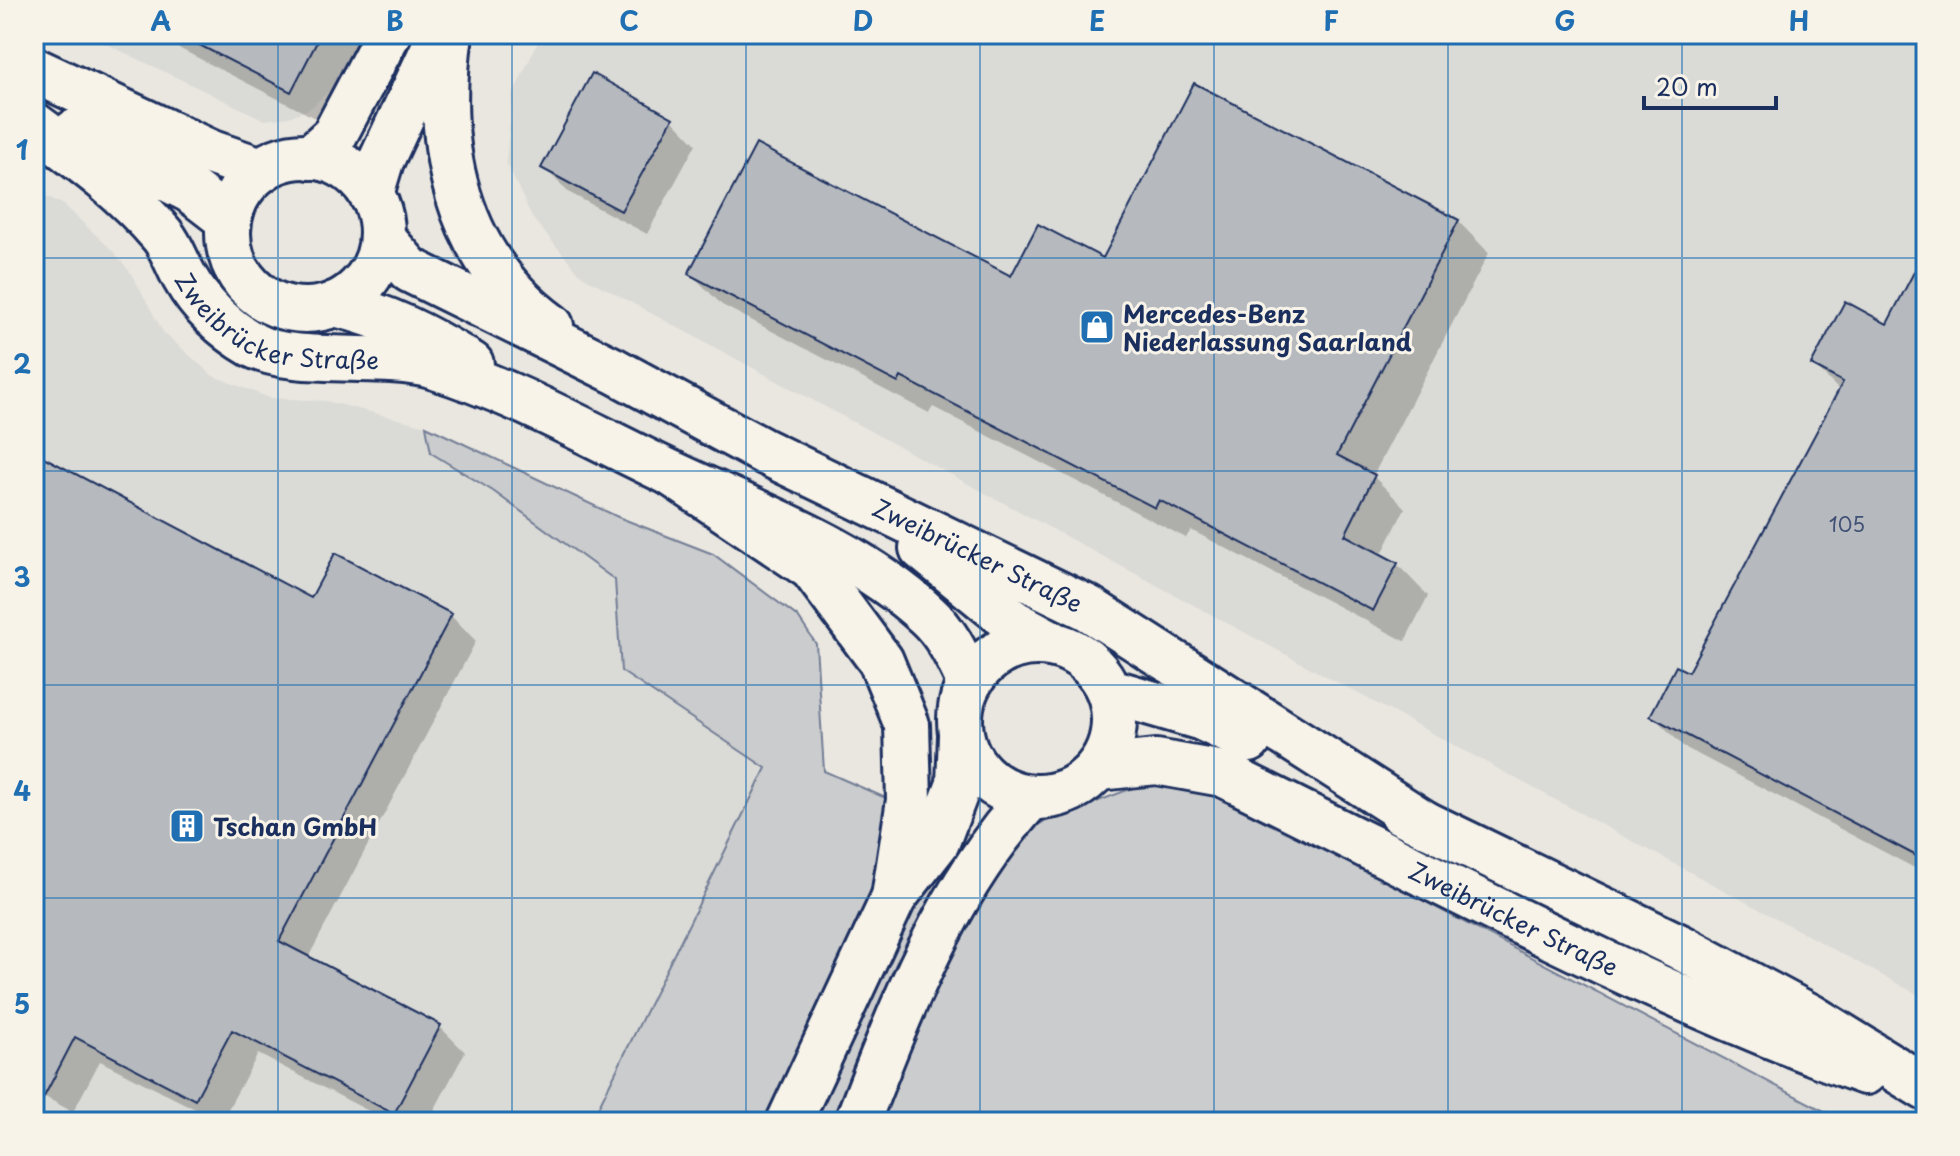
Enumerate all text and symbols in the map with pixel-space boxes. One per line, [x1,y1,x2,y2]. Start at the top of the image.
text: A [151,1,171,40]
text: B [386,1,404,40]
text: C [619,1,639,40]
text: D [853,1,873,40]
text: E [1089,1,1105,40]
text: F [1323,1,1339,40]
text: G [1554,1,1576,40]
text: H [1789,1,1809,40]
scale bar [1644,60,1776,110]
text: 20 m [1656,68,1718,104]
text: 1 [16,130,28,169]
street label: Zweibrücker Straße [167,265,380,377]
place label: Mercedes-Benz Niederlassung Saarland [1123,295,1412,359]
shop icon: Mercedes-Benz Niederlassung Saarland [1078,308,1116,346]
text: 2 [13,344,31,383]
street label: Zweibrücker Straße [867,489,1089,621]
house number: 105 [1829,509,1865,539]
text: 3 [13,557,31,596]
text: 4 [13,771,31,810]
building icon: Tschan GmbH [168,807,206,845]
place label: Tschan GmbH [213,808,377,844]
street label: Zweibrücker Straße [1403,852,1624,984]
text: 5 [14,984,30,1023]

